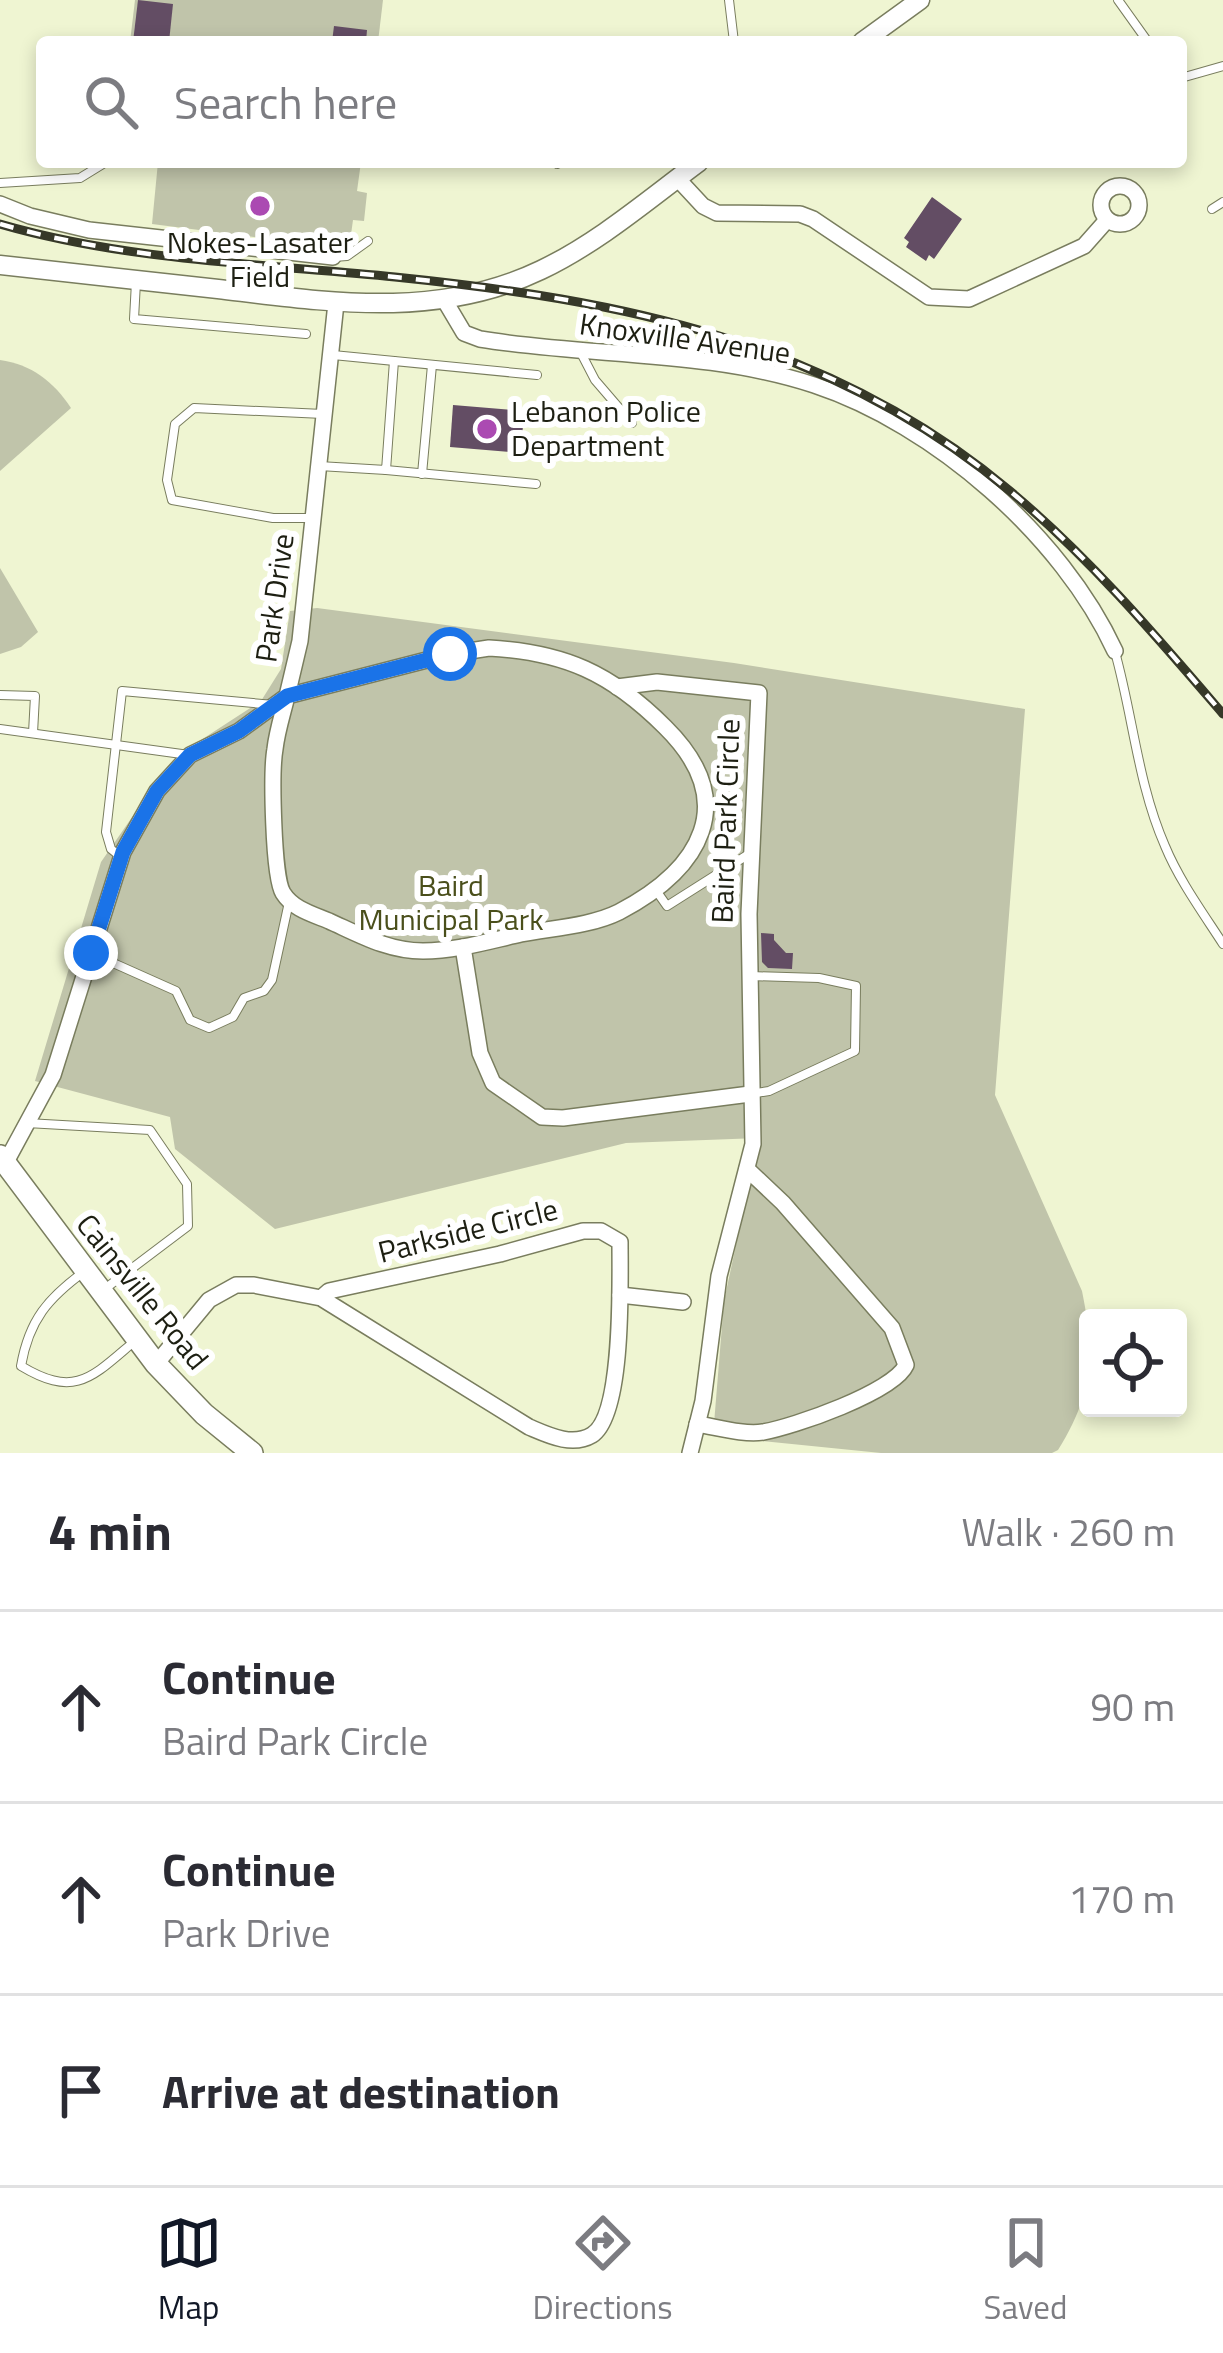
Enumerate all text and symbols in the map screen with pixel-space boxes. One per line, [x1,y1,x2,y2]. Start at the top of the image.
search box [36,36,1187,168]
text: Search here [174,68,397,136]
icon: search [78,69,144,135]
marker: Nokes-Lasater Field [247,193,273,219]
place label: Nokes-Lasater Field [167,219,353,299]
street label: Knoxville Avenue [577,300,794,376]
place label: Lebanon Police Department [511,388,701,468]
marker: Lebanon Police Department [474,416,500,442]
street label: Park Drive [242,530,306,665]
route start [423,627,477,681]
street label: Baird Park Circle [698,718,752,924]
park label: Baird Municipal Park [358,862,544,942]
route end [64,926,118,980]
street label: Parkside Circle [373,1185,562,1275]
street label: Cainsville Road [65,1203,220,1379]
map controls [1079,1309,1187,1417]
button: locate [1079,1309,1187,1417]
text: 4 min [48,1492,172,1570]
text: Walk · 260 m [961,1502,1175,1561]
text: Continue [162,1643,336,1711]
icon: ahead [48,1674,114,1740]
text: 90 m [1090,1677,1175,1736]
text: Baird Park Circle [162,1711,428,1770]
text: Continue [162,1835,336,1903]
icon: ahead [48,1866,114,1932]
text: 170 m [1068,1869,1175,1928]
text: Park Drive [162,1903,331,1962]
text: Arrive at destination [162,2057,560,2125]
icon: arrive [48,2058,114,2124]
tab: Map [156,2210,222,2332]
tab: Directions [533,2210,673,2332]
tab: Saved [984,2210,1067,2332]

